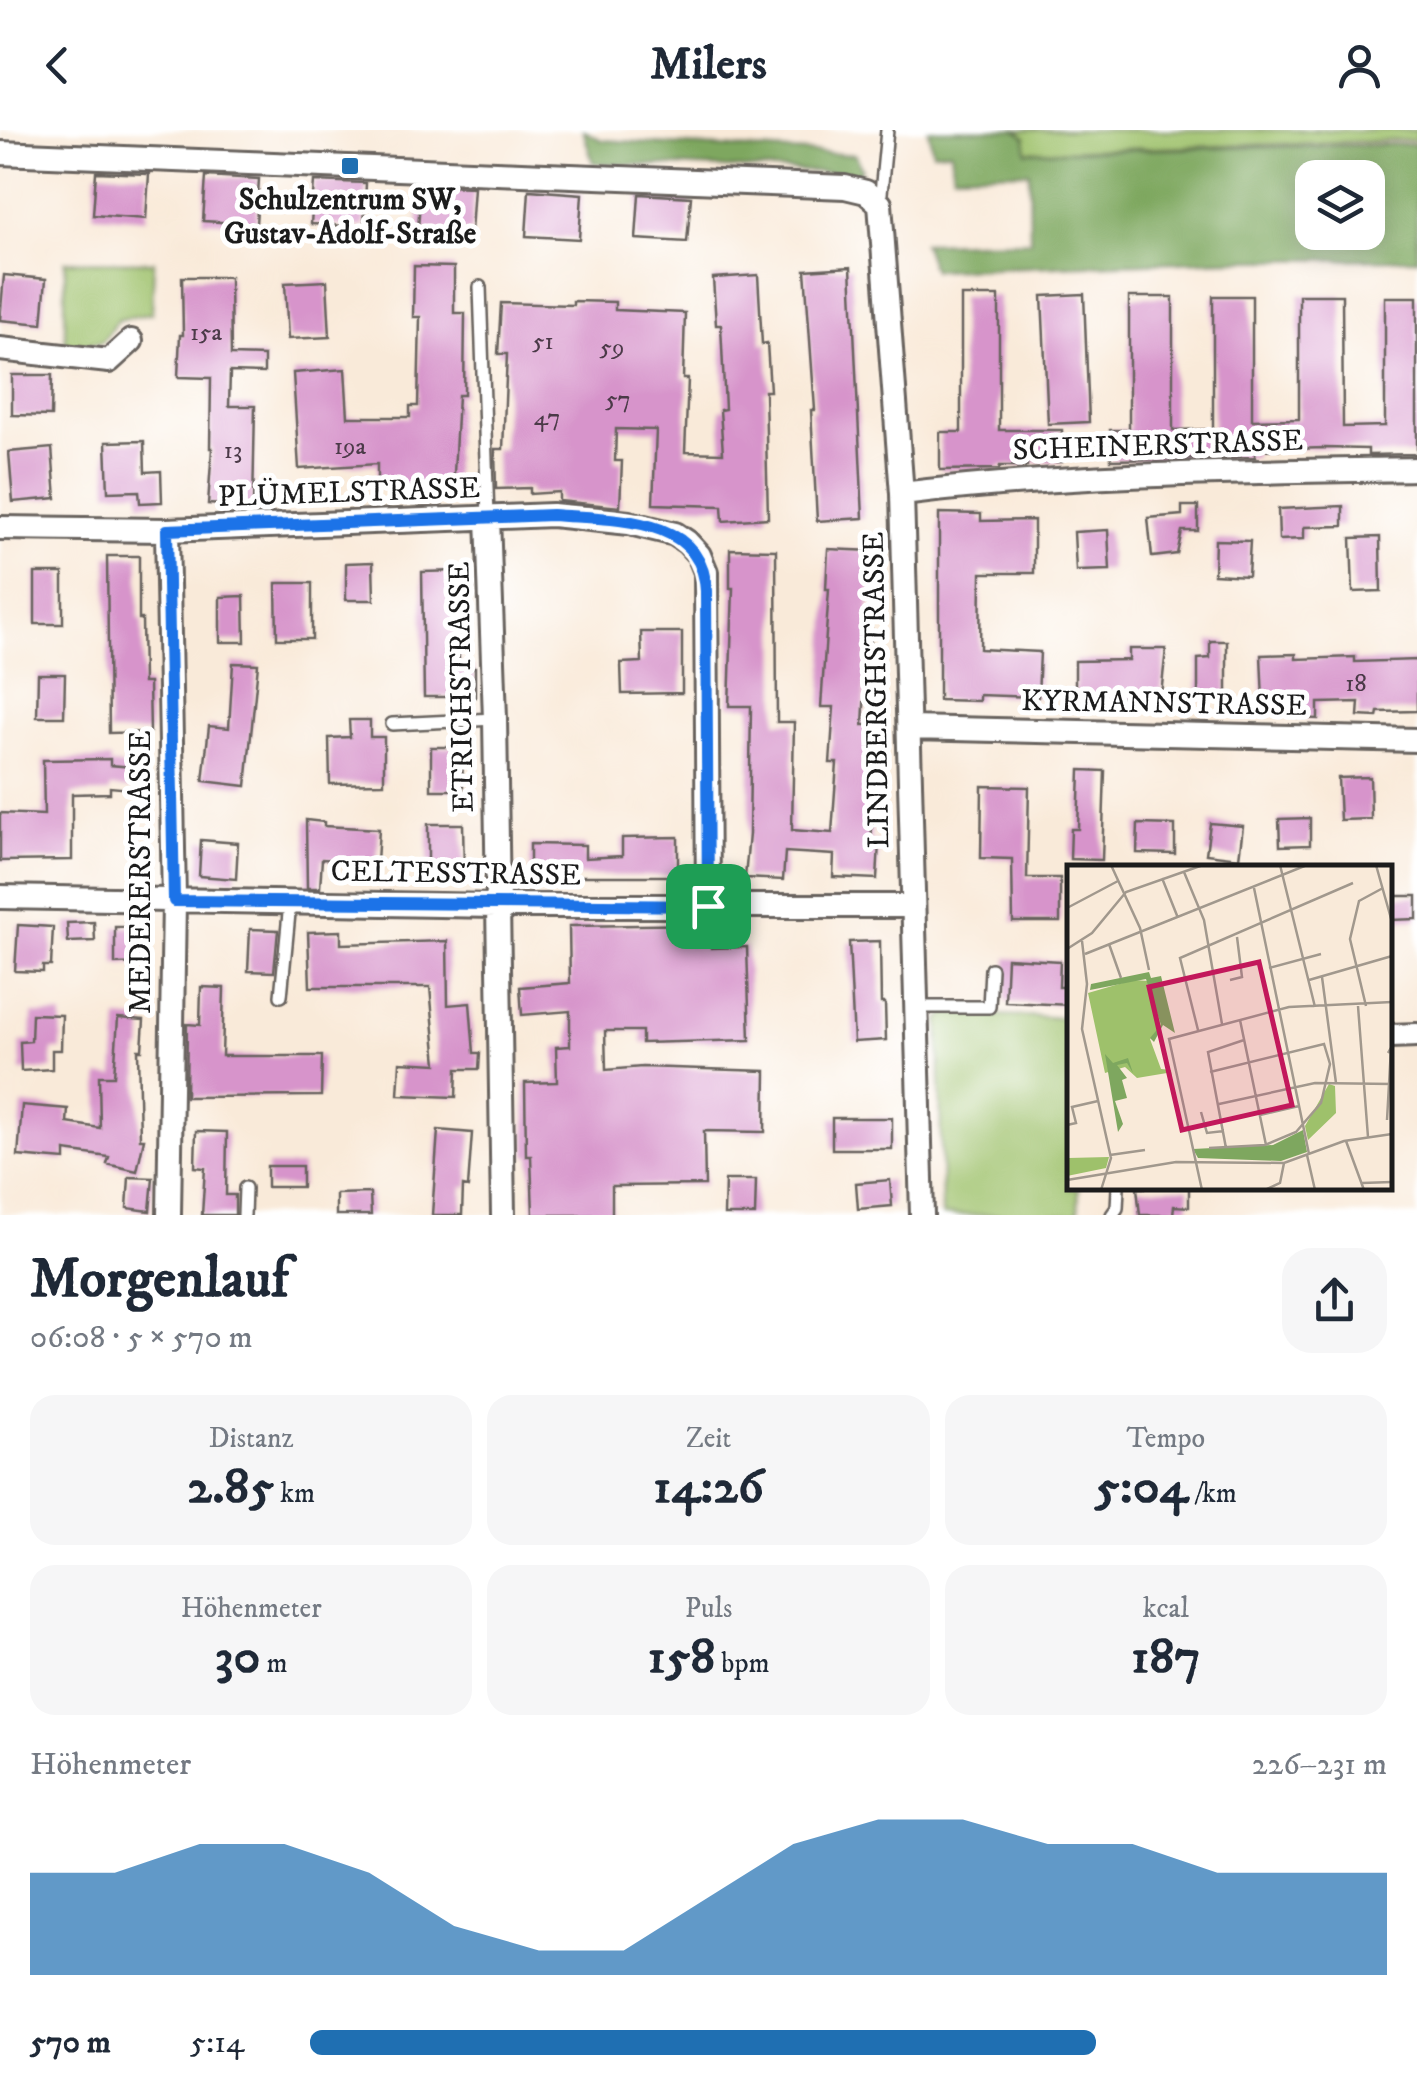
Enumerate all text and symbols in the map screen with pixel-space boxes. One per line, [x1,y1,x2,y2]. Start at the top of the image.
text: Milers [650,37,767,93]
icon: back [30,38,85,93]
icon: person [1332,38,1387,93]
marker: Schulzentrum SW, Gustav-Adolf-Straße [339,155,361,177]
map controls [1295,160,1385,250]
button: layers [1295,160,1385,250]
place label: Schulzentrum SW, Gustav-Adolf-Straße [224,182,477,253]
house number: 15a [190,317,222,348]
house number: 51 [532,326,554,357]
house number: 59 [600,332,624,363]
house number: 57 [605,384,631,415]
house number: 47 [534,402,560,433]
street label: SCHEINERSTRASSE [1012,422,1304,470]
house number: 19a [334,431,366,462]
house number: 13 [224,435,242,466]
street label: PLÜMELSTRASSE [217,468,481,516]
street label: LINDBERGHSTRASSE [856,531,898,849]
street label: ETRICHSTRASSE [441,561,483,813]
house number: 18 [1345,668,1367,699]
street label: KYRMANNSTRASSE [1021,683,1307,725]
street label: MEDERERSTRASSE [123,730,160,1014]
street label: CELTESSTRASSE [330,853,582,895]
pin [666,864,751,949]
inset map [1067,865,1392,1190]
icon: arrive [681,879,736,934]
text: Morgenlauf [30,1246,289,1315]
button: share [1282,1248,1387,1353]
text: 06:08 · 5 × 570 m [30,1318,253,1358]
text: Distanz [209,1421,294,1456]
text: Zeit [686,1421,731,1456]
text: Tempo [1126,1421,1205,1456]
text: 2.85 [187,1456,274,1519]
text: 14:26 [653,1456,764,1519]
text: 5:04 [1095,1456,1188,1519]
text: km [274,1476,315,1511]
text: /km [1188,1476,1237,1511]
text: Höhenmeter [181,1591,322,1626]
text: Puls [685,1591,732,1626]
text: kcal [1143,1591,1189,1626]
text: 30 [215,1626,260,1689]
text: 158 [647,1626,715,1689]
text: 187 [1131,1626,1201,1689]
text: m [260,1646,287,1681]
text: bpm [715,1646,769,1681]
text: Höhenmeter [30,1745,191,1785]
text: 226–231 m [1252,1745,1387,1785]
text: 570 m [30,2023,111,2063]
text: 5:14 [190,2023,244,2063]

